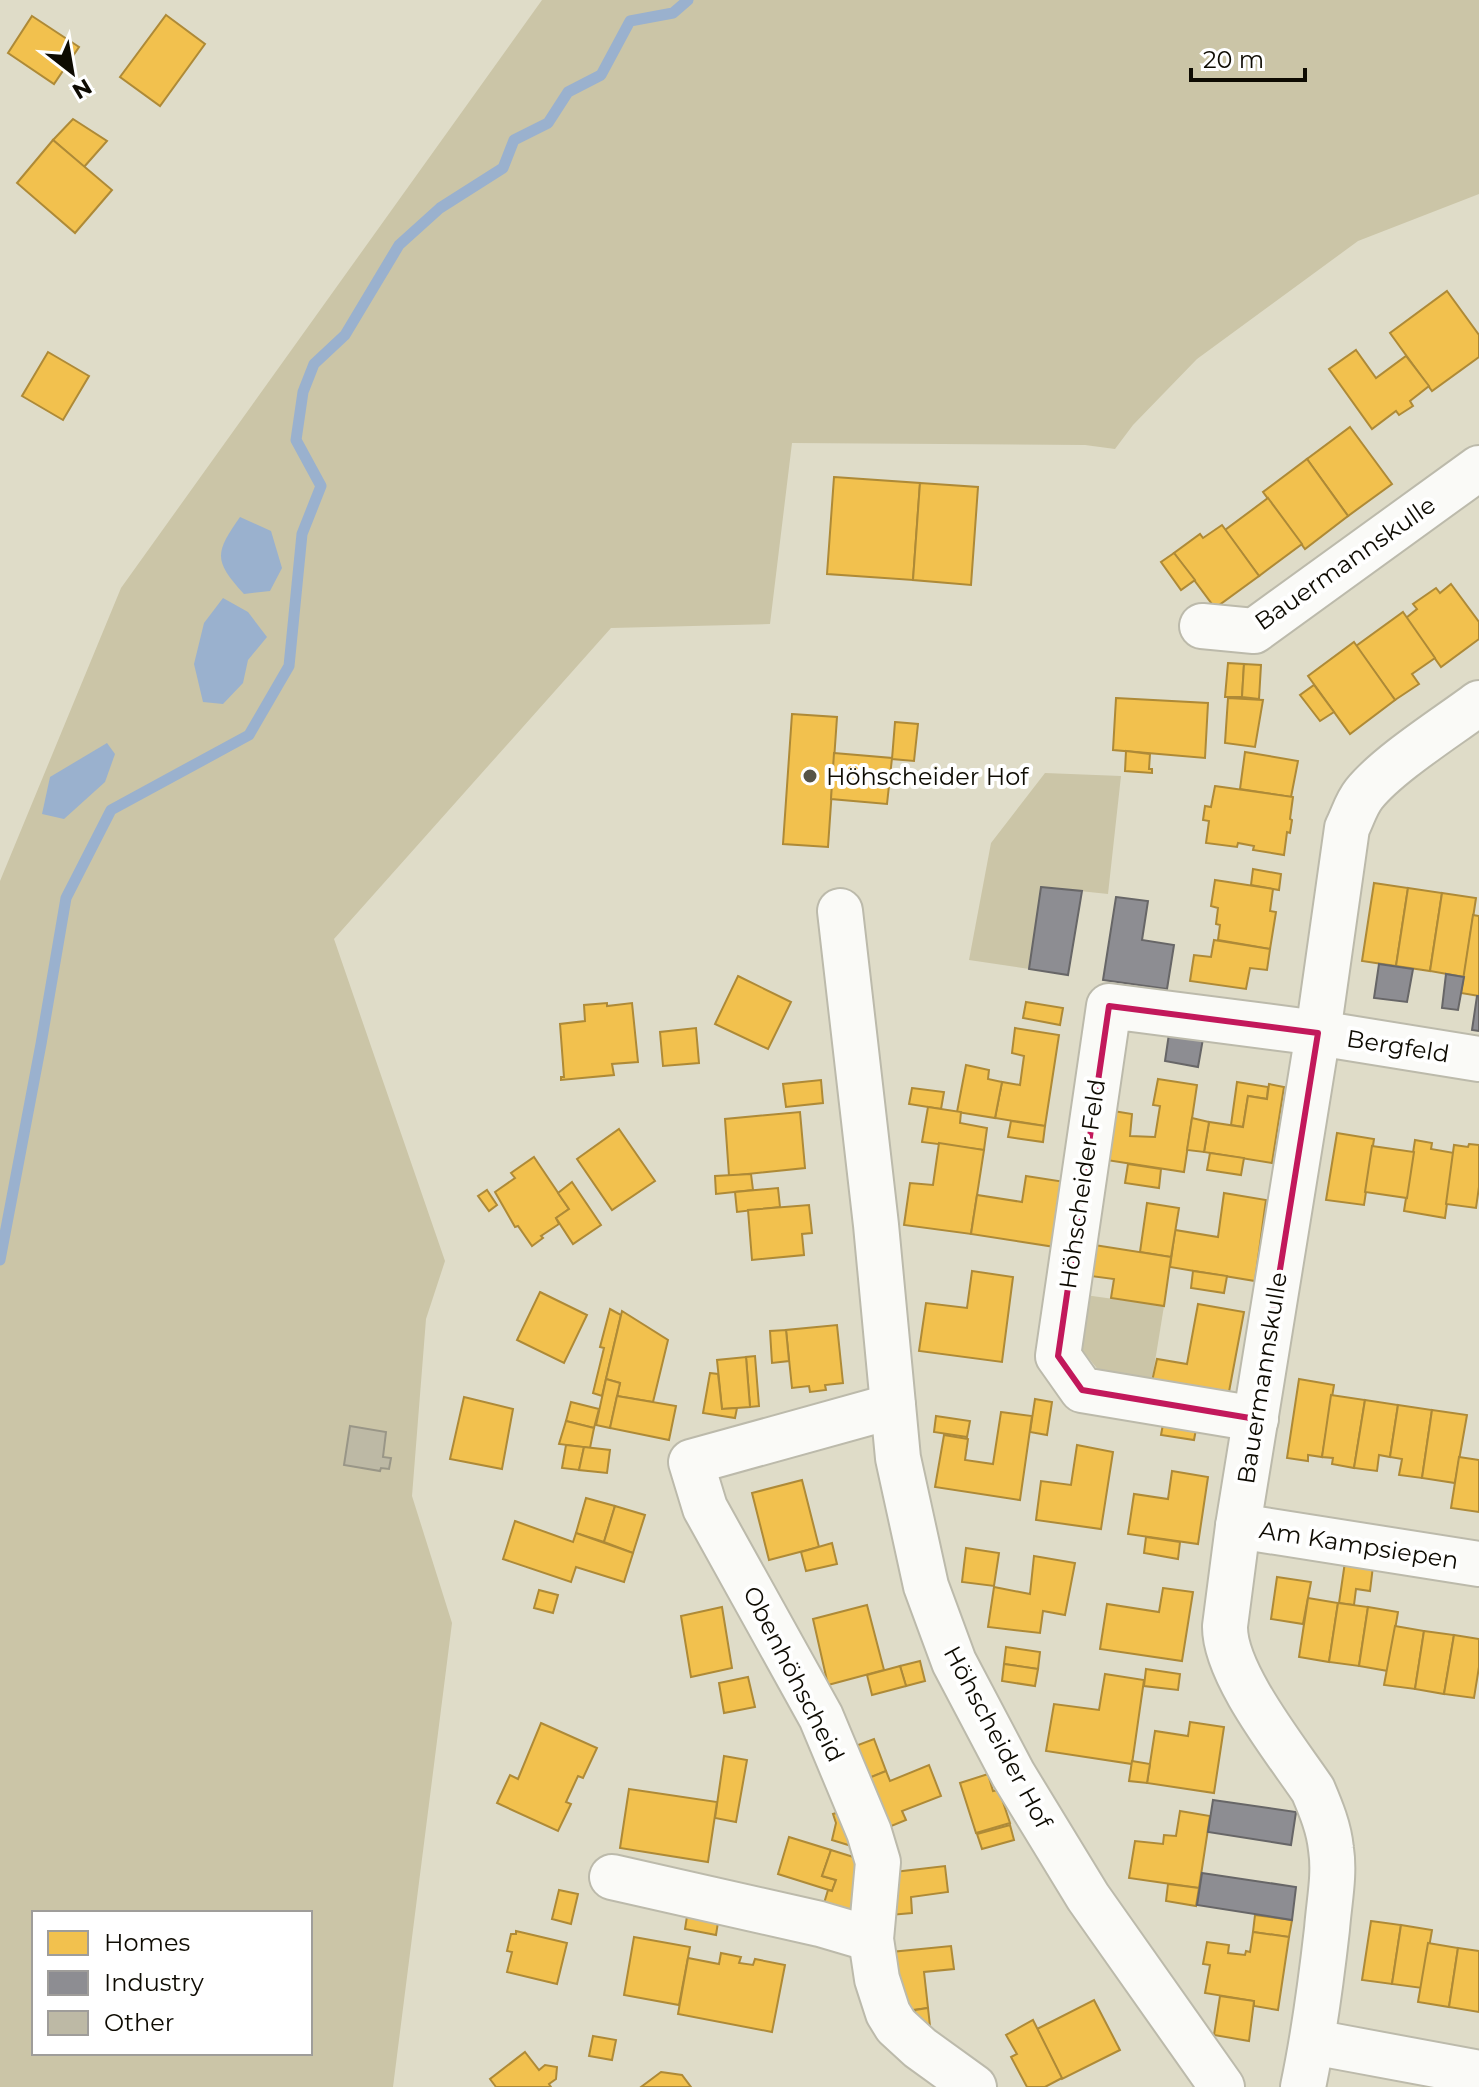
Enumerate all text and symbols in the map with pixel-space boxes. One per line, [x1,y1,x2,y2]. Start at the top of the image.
north arrow [32,32,112,112]
scale bar [1191,32,1305,82]
text: 20 m [1203,45,1264,74]
text: N [67,73,97,105]
street label: Bauermannskulle [1249,490,1441,636]
place label: Höhscheider Hof [826,762,1029,791]
marker: Höhscheider Hof [801,767,819,785]
street label: Bergfeld [1345,1024,1451,1068]
street label: Höhscheider Feld [1053,1077,1111,1291]
street label: Bauermannskulle [1231,1270,1293,1486]
street label: Am Kampsiepen [1257,1515,1461,1575]
street label: Obenhöhscheid [737,1581,851,1767]
street label: Höhscheider Hof [938,1641,1059,1834]
legend [32,1911,312,2055]
text: Homes [104,1928,190,1957]
text: Industry [104,1968,204,1997]
text: Other [104,2008,174,2037]

